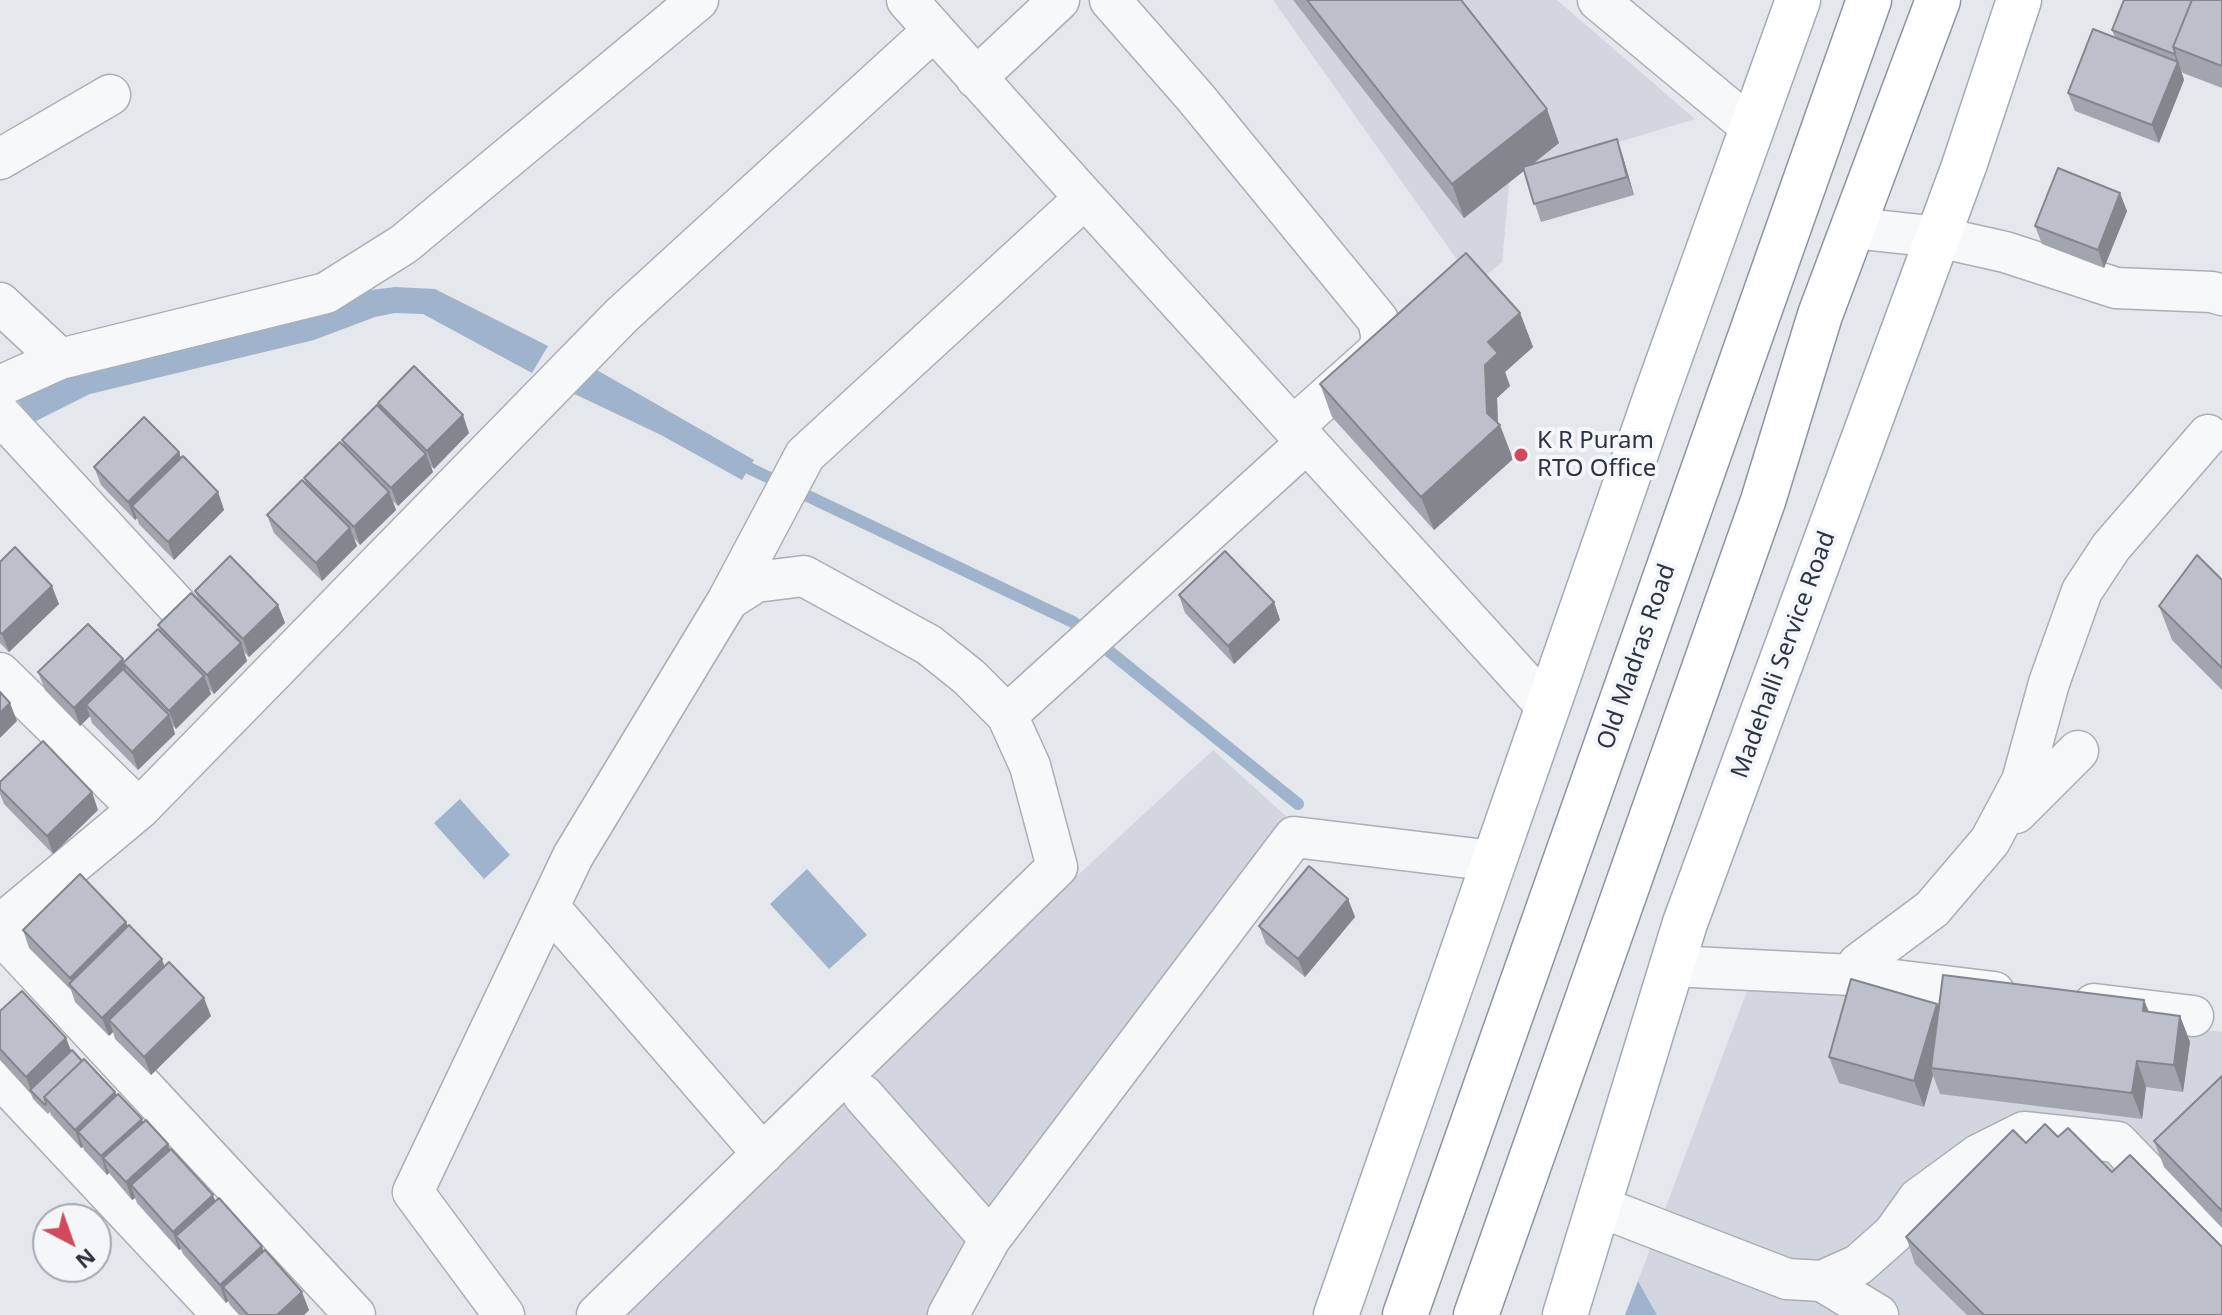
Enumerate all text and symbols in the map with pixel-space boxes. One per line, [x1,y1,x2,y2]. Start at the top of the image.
place label: K R Puram RTO Office [1537,427,1656,483]
marker: K R Puram RTO Office [1512,446,1530,464]
street label: Madehalli Service Road [1726,528,1842,782]
street label: Old Madras Road [1592,560,1682,754]
north arrow [32,1203,112,1283]
text: N [70,1242,103,1277]

